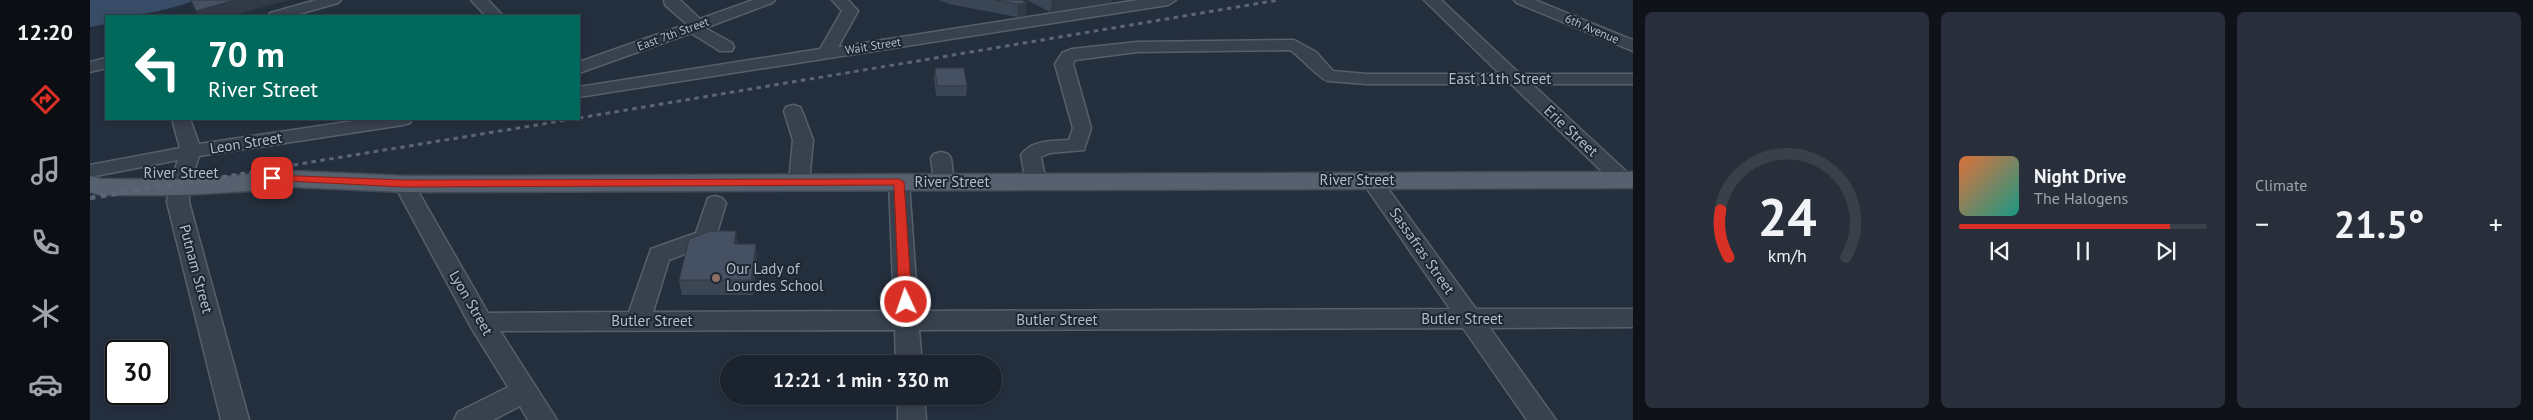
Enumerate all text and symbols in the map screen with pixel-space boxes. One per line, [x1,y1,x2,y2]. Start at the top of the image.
street label: 6th Avenue [1563,10,1622,47]
street label: East 7th Street [635,14,711,53]
text: 12:20 [17,18,73,46]
text: 70 m [208,31,285,77]
street label: Wait Street [844,34,902,57]
icon: left [125,35,190,100]
street label: East 11th Street [1449,69,1551,88]
text: River Street [208,75,318,103]
icon: directions [28,82,63,117]
street label: Erie Street [1540,101,1602,160]
street label: Leon Street [208,127,283,158]
icon: music [28,153,63,188]
pin [251,157,293,199]
street label: River Street [143,163,219,182]
icon: arrive [258,164,286,192]
text: Night Drive [2034,164,2126,188]
street label: River Street [1319,170,1395,189]
street label: River Street [914,172,990,191]
text: Climate [2255,175,2307,195]
text: 24 [1758,183,1816,250]
text: The Halogens [2034,188,2128,208]
text: 21.5° [2334,199,2424,248]
street label: Sassafras Street [1386,204,1459,298]
text: − [2255,205,2269,242]
text: + [2489,205,2503,242]
street label: Putnam Street [176,222,217,315]
icon: phone [28,225,63,260]
icon: previous [1986,237,2014,265]
icon: pause [2069,237,2097,265]
icon: next [2152,237,2180,265]
text: km/h [1767,244,1807,267]
place label: Our Lady of Lourdes School [726,259,824,295]
street label: Lyon Street [445,267,498,339]
marker: Our Lady of Lourdes School [710,272,722,284]
position arrow [879,275,931,327]
icon: climate [28,296,63,331]
street label: Butler Street [1421,309,1503,328]
street label: Butler Street [1016,310,1098,329]
street label: Butler Street [611,311,693,330]
speed limit sign: 30 [105,340,170,405]
icon: car [28,367,63,402]
text: 12:21 · 1 min · 330 m [773,368,949,392]

